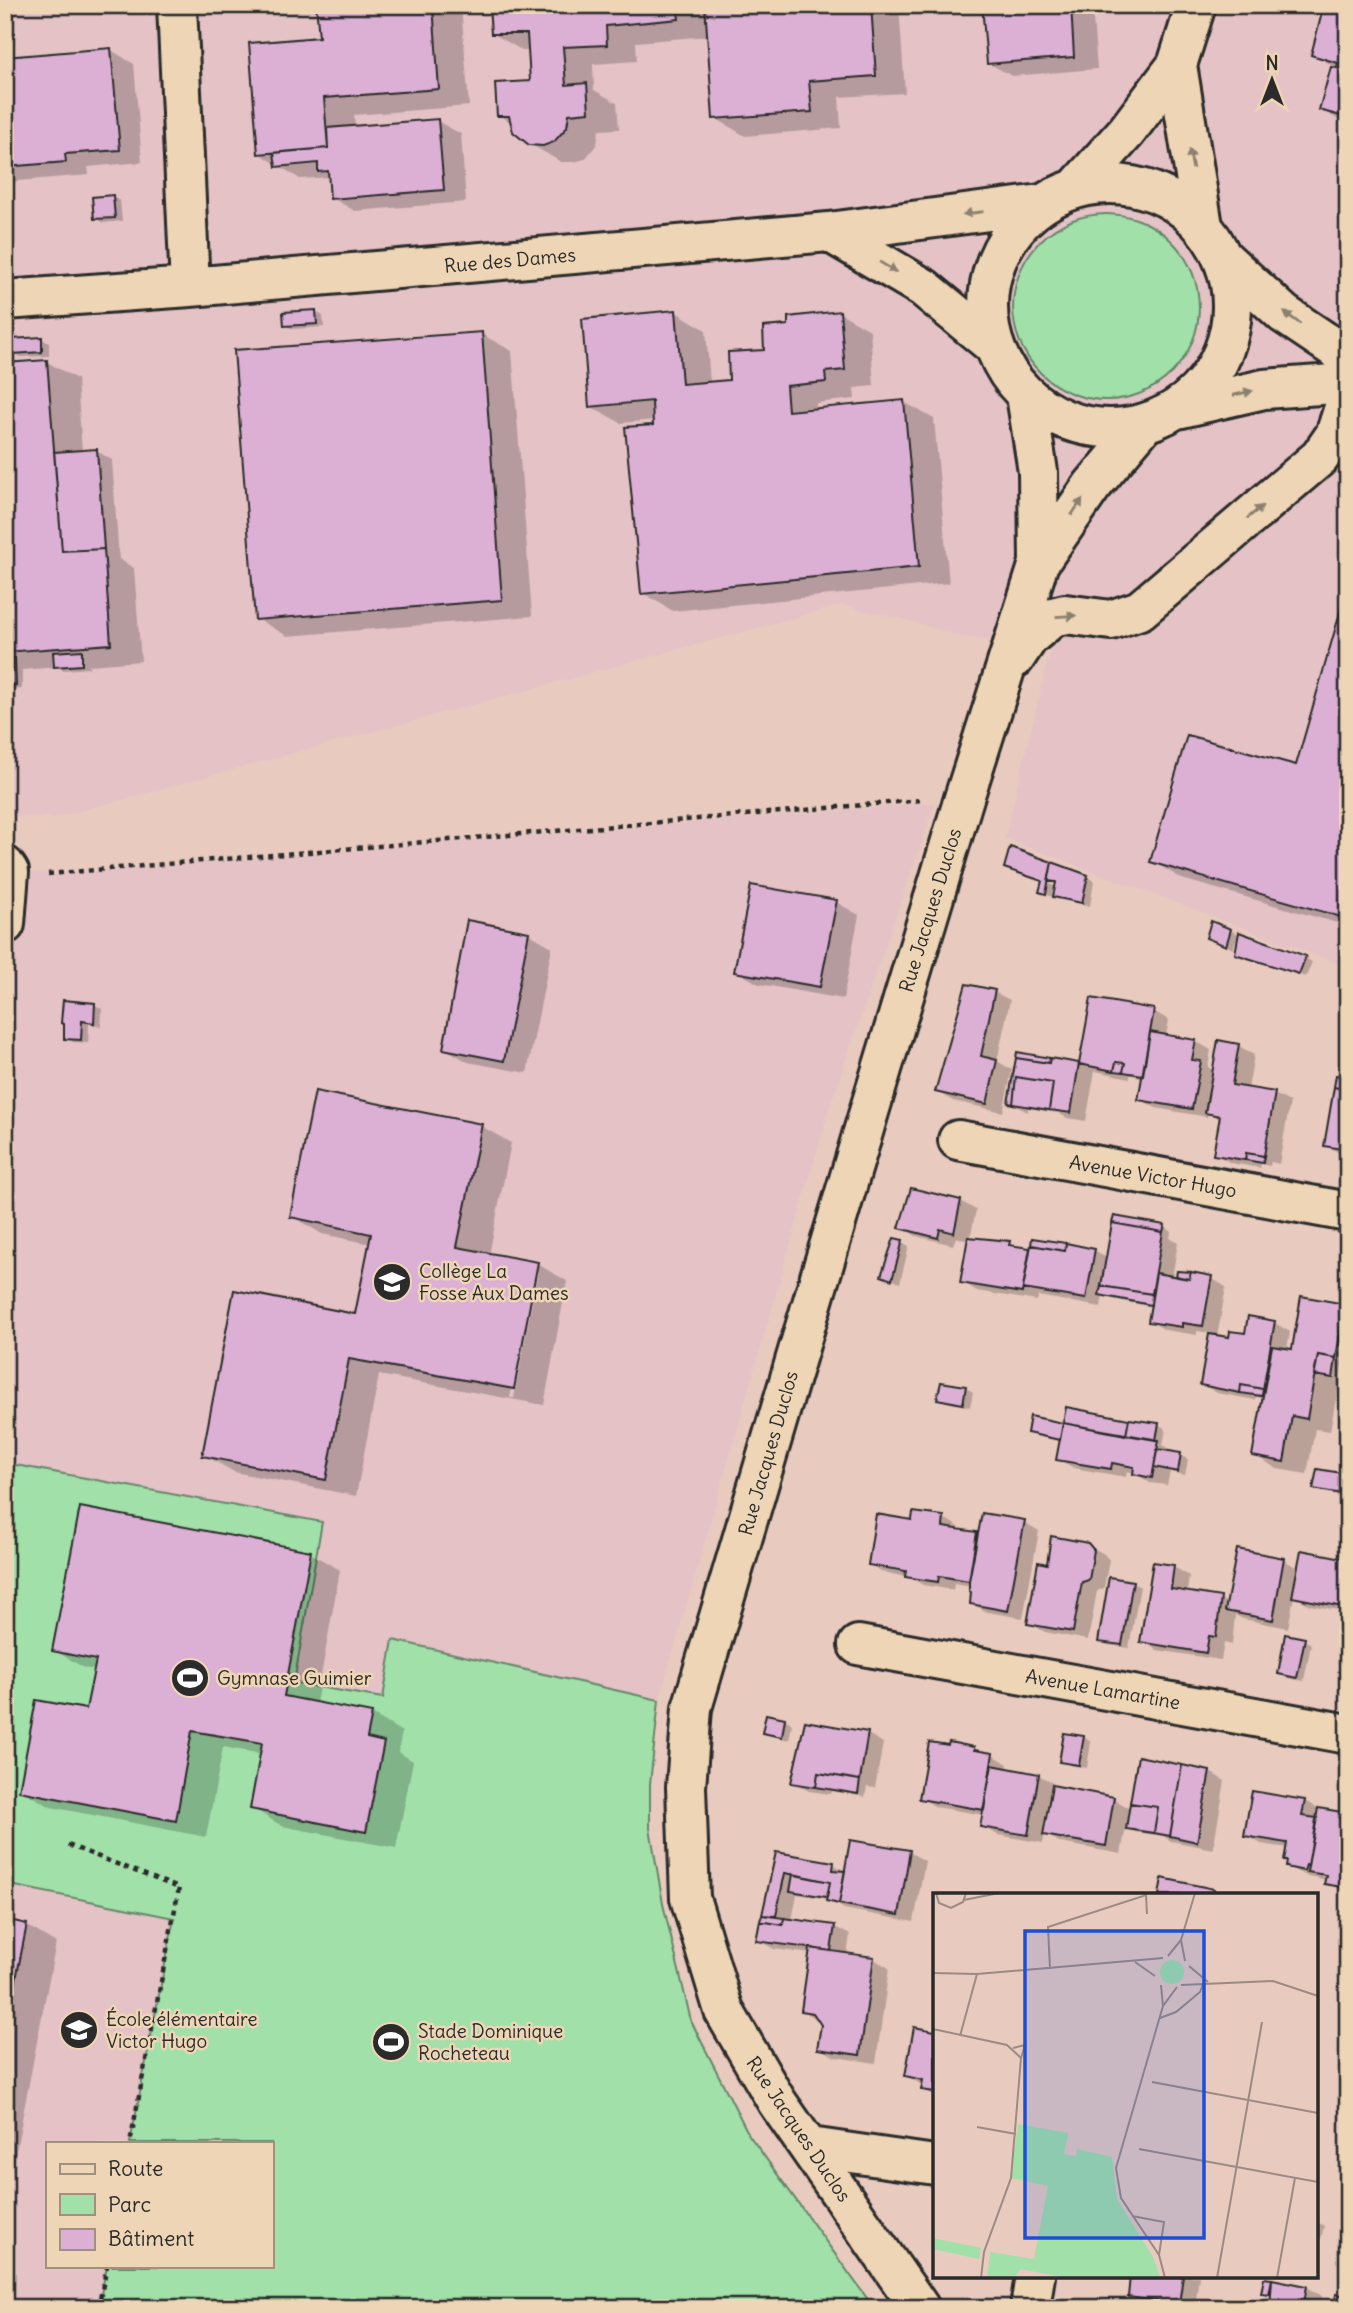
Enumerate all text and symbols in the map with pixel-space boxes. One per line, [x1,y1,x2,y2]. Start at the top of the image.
north arrow [1238,46,1308,116]
text: N [1265,51,1279,75]
one-way arrow [1185,148,1196,170]
one-way arrow [962,208,984,219]
street label: Rue des Dames [443,242,577,278]
one-way arrow [879,261,898,273]
one-way arrow [1283,312,1301,326]
one-way arrow [1232,388,1254,399]
one-way arrow [1071,497,1084,517]
one-way arrow [1247,505,1264,520]
one-way arrow [1055,610,1077,621]
street label: Rue Jacques Duclos [894,825,966,995]
street label: Avenue Victor Hugo [1068,1149,1238,1203]
place label: Collège La Fosse Aux Dames [419,1259,569,1305]
school or university icon: Collège La Fosse Aux Dames [371,1261,413,1303]
street label: Rue Jacques Duclos [733,1368,803,1538]
sports icon: Gymnase Guimier [169,1657,211,1699]
street label: Avenue Lamartine [1024,1664,1182,1714]
place label: Gymnase Guimier [217,1666,372,1690]
inset map [933,1893,1318,2278]
place label: École élémentaire Victor Hugo [106,2007,257,2053]
school or university icon: École élémentaire Victor Hugo [58,2009,100,2051]
place label: Stade Dominique Rocheteau [418,2019,563,2065]
sports icon: Stade Dominique Rocheteau [370,2021,412,2063]
street label: Rue Jacques Duclos [741,2052,857,2206]
legend [46,2142,273,2268]
text: Route [108,2155,163,2182]
text: Parc [108,2191,151,2218]
text: Bâtiment [108,2225,194,2252]

